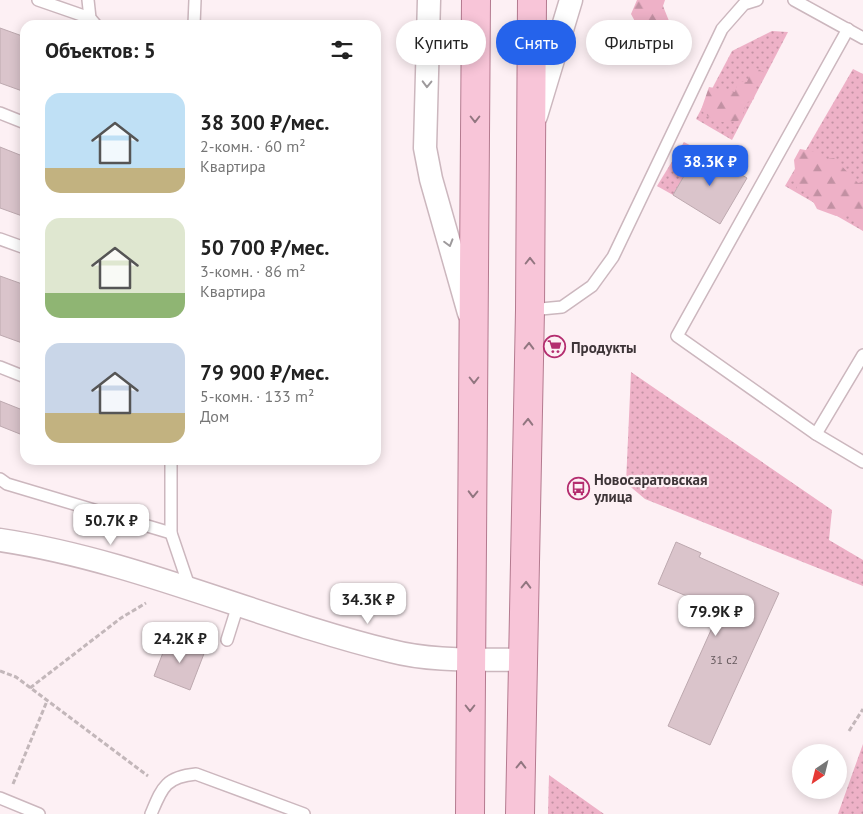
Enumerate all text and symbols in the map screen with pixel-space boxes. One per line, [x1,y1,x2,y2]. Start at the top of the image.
chip: Купить [396,20,486,65]
chip: Снять [496,20,576,65]
chip: Фильтры [586,20,692,65]
icon: filters [328,36,356,64]
text: Объектов: 5 [45,37,156,64]
one-way arrow [422,80,432,88]
text: 38 300 ₽/мес. [200,109,329,136]
icon: home [85,113,145,173]
one-way arrow [470,115,480,123]
text: 2-комн. · 60 m² [200,136,306,156]
pin: 38.3K ₽ [664,144,756,187]
text: 38.3K ₽ [683,151,737,171]
text: Квартира [200,156,266,176]
text: 50 700 ₽/мес. [200,234,329,261]
icon: home [85,238,145,298]
one-way arrow [443,239,454,248]
one-way arrow [525,257,535,264]
text: 3-комн. · 86 m² [200,261,306,281]
text: Квартира [200,281,266,301]
supermarket icon: Продукты [543,335,567,359]
place label: Продукты [571,338,637,357]
one-way arrow [524,342,535,350]
text: 79 900 ₽/мес. [200,359,329,386]
icon: home [85,363,145,423]
one-way arrow [469,376,479,384]
text: 5-комн. · 133 m² [200,386,314,406]
text: Дом [200,406,229,426]
one-way arrow [523,418,533,426]
place label: Новосаратовская улица [593,470,708,506]
bus stop icon: Новосаратовская улица [566,476,590,500]
one-way arrow [467,490,478,498]
pin: 50.7K ₽ [65,504,157,546]
text: 50.7K ₽ [84,510,138,530]
one-way arrow [520,581,531,589]
pin: 34.3K ₽ [322,582,414,625]
text: 34.3K ₽ [341,589,395,609]
pin: 79.9K ₽ [670,594,762,637]
text: 79.9K ₽ [689,601,743,621]
pin: 24.2K ₽ [134,622,226,664]
text: 24.2K ₽ [153,628,207,648]
house number: 31 с2 [710,652,738,667]
one-way arrow [465,704,475,712]
north arrow [792,744,848,799]
map controls [792,744,847,799]
one-way arrow [516,761,526,769]

